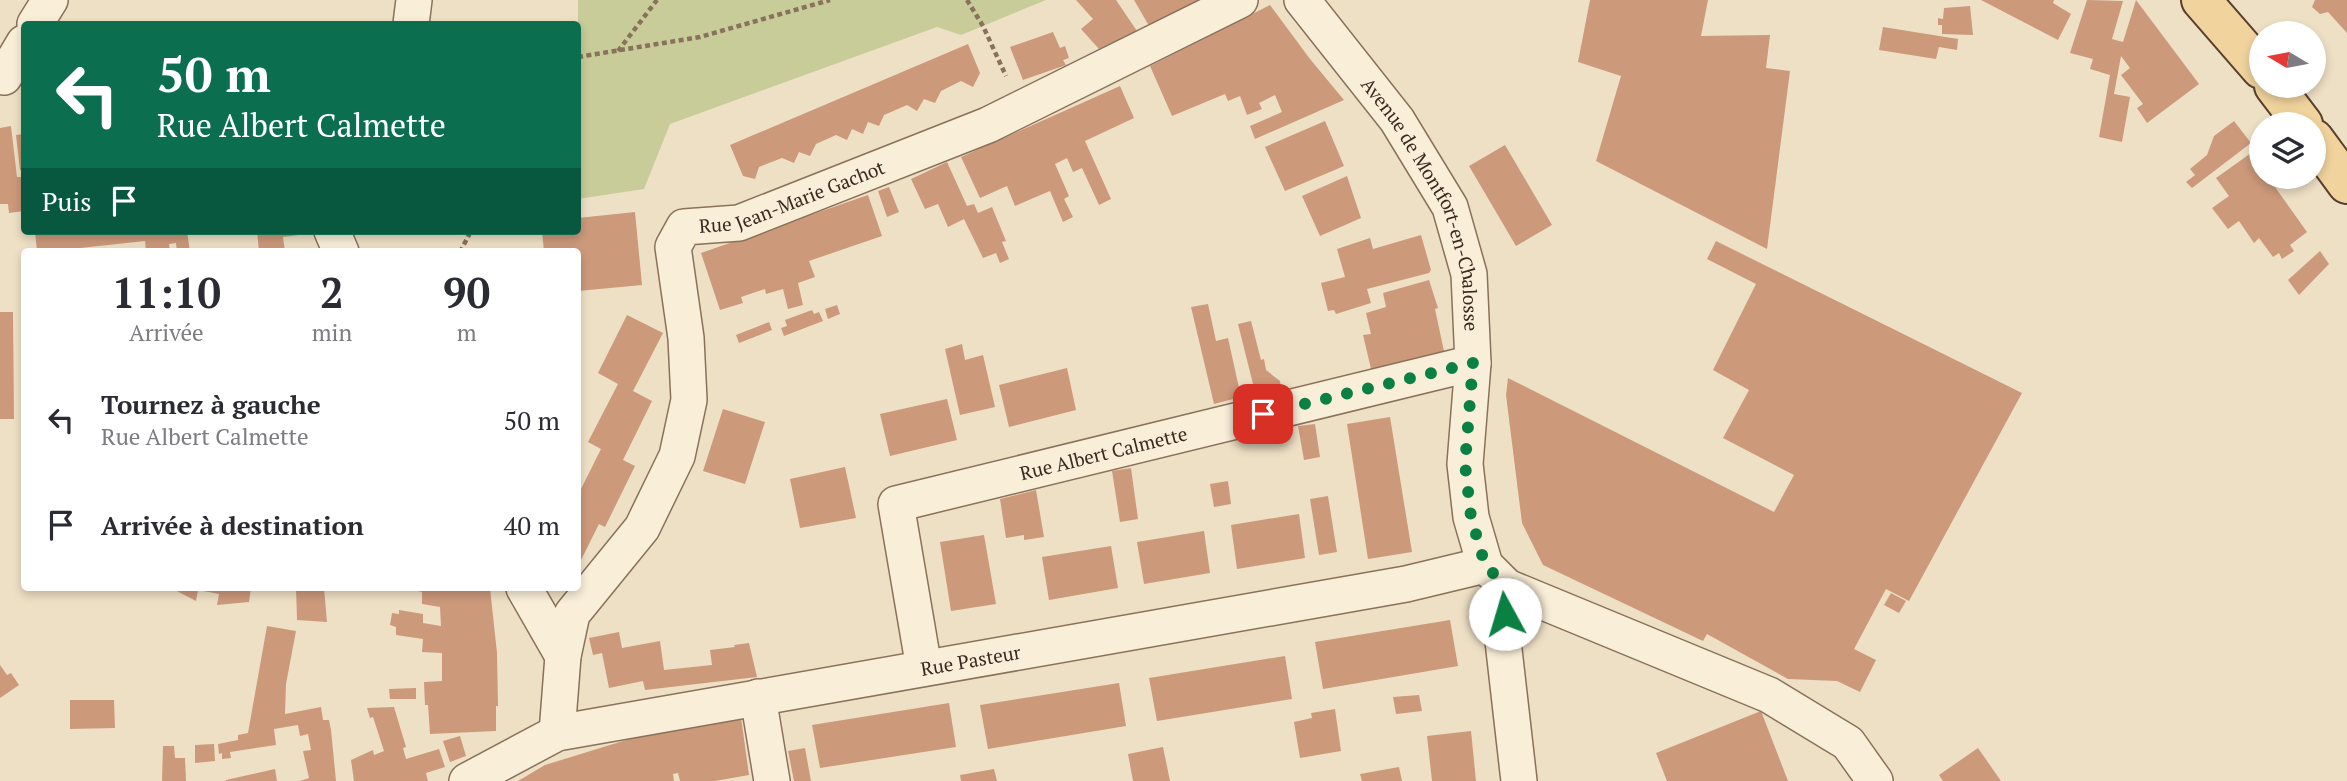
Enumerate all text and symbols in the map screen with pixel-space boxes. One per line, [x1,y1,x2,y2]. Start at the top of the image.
north arrow [2249,21,2326,98]
map controls [2249,21,2326,189]
text: 50 m [157,41,271,106]
icon: left [42,49,133,140]
street label: Avenue de Montfort-en-Chalosse [1356,72,1485,332]
text: Rue Albert Calmette [157,104,446,146]
button: layers [2249,112,2326,189]
street label: Rue Jean-Marie Gachot [698,154,888,238]
icon: arrive [105,182,143,220]
text: Puis [42,184,91,218]
text: 11:10 [112,264,221,320]
text: 2 [320,264,344,320]
text: 90 [443,264,490,320]
text: Arrivée [129,317,204,348]
text: min [312,317,352,348]
text: m [457,317,476,348]
pin [1233,384,1293,444]
text: Tournez à gauche [101,387,321,421]
icon: arrive [1244,395,1282,433]
icon: left [42,401,80,439]
text: 50 m [504,403,560,437]
street label: Rue Albert Calmette [1017,420,1190,485]
text: Rue Albert Calmette [101,421,309,452]
icon: arrive [42,506,80,544]
text: Arrivée à destination [101,508,364,542]
text: 40 m [504,508,560,542]
position arrow [1468,577,1542,651]
street label: Rue Pasteur [919,639,1023,681]

